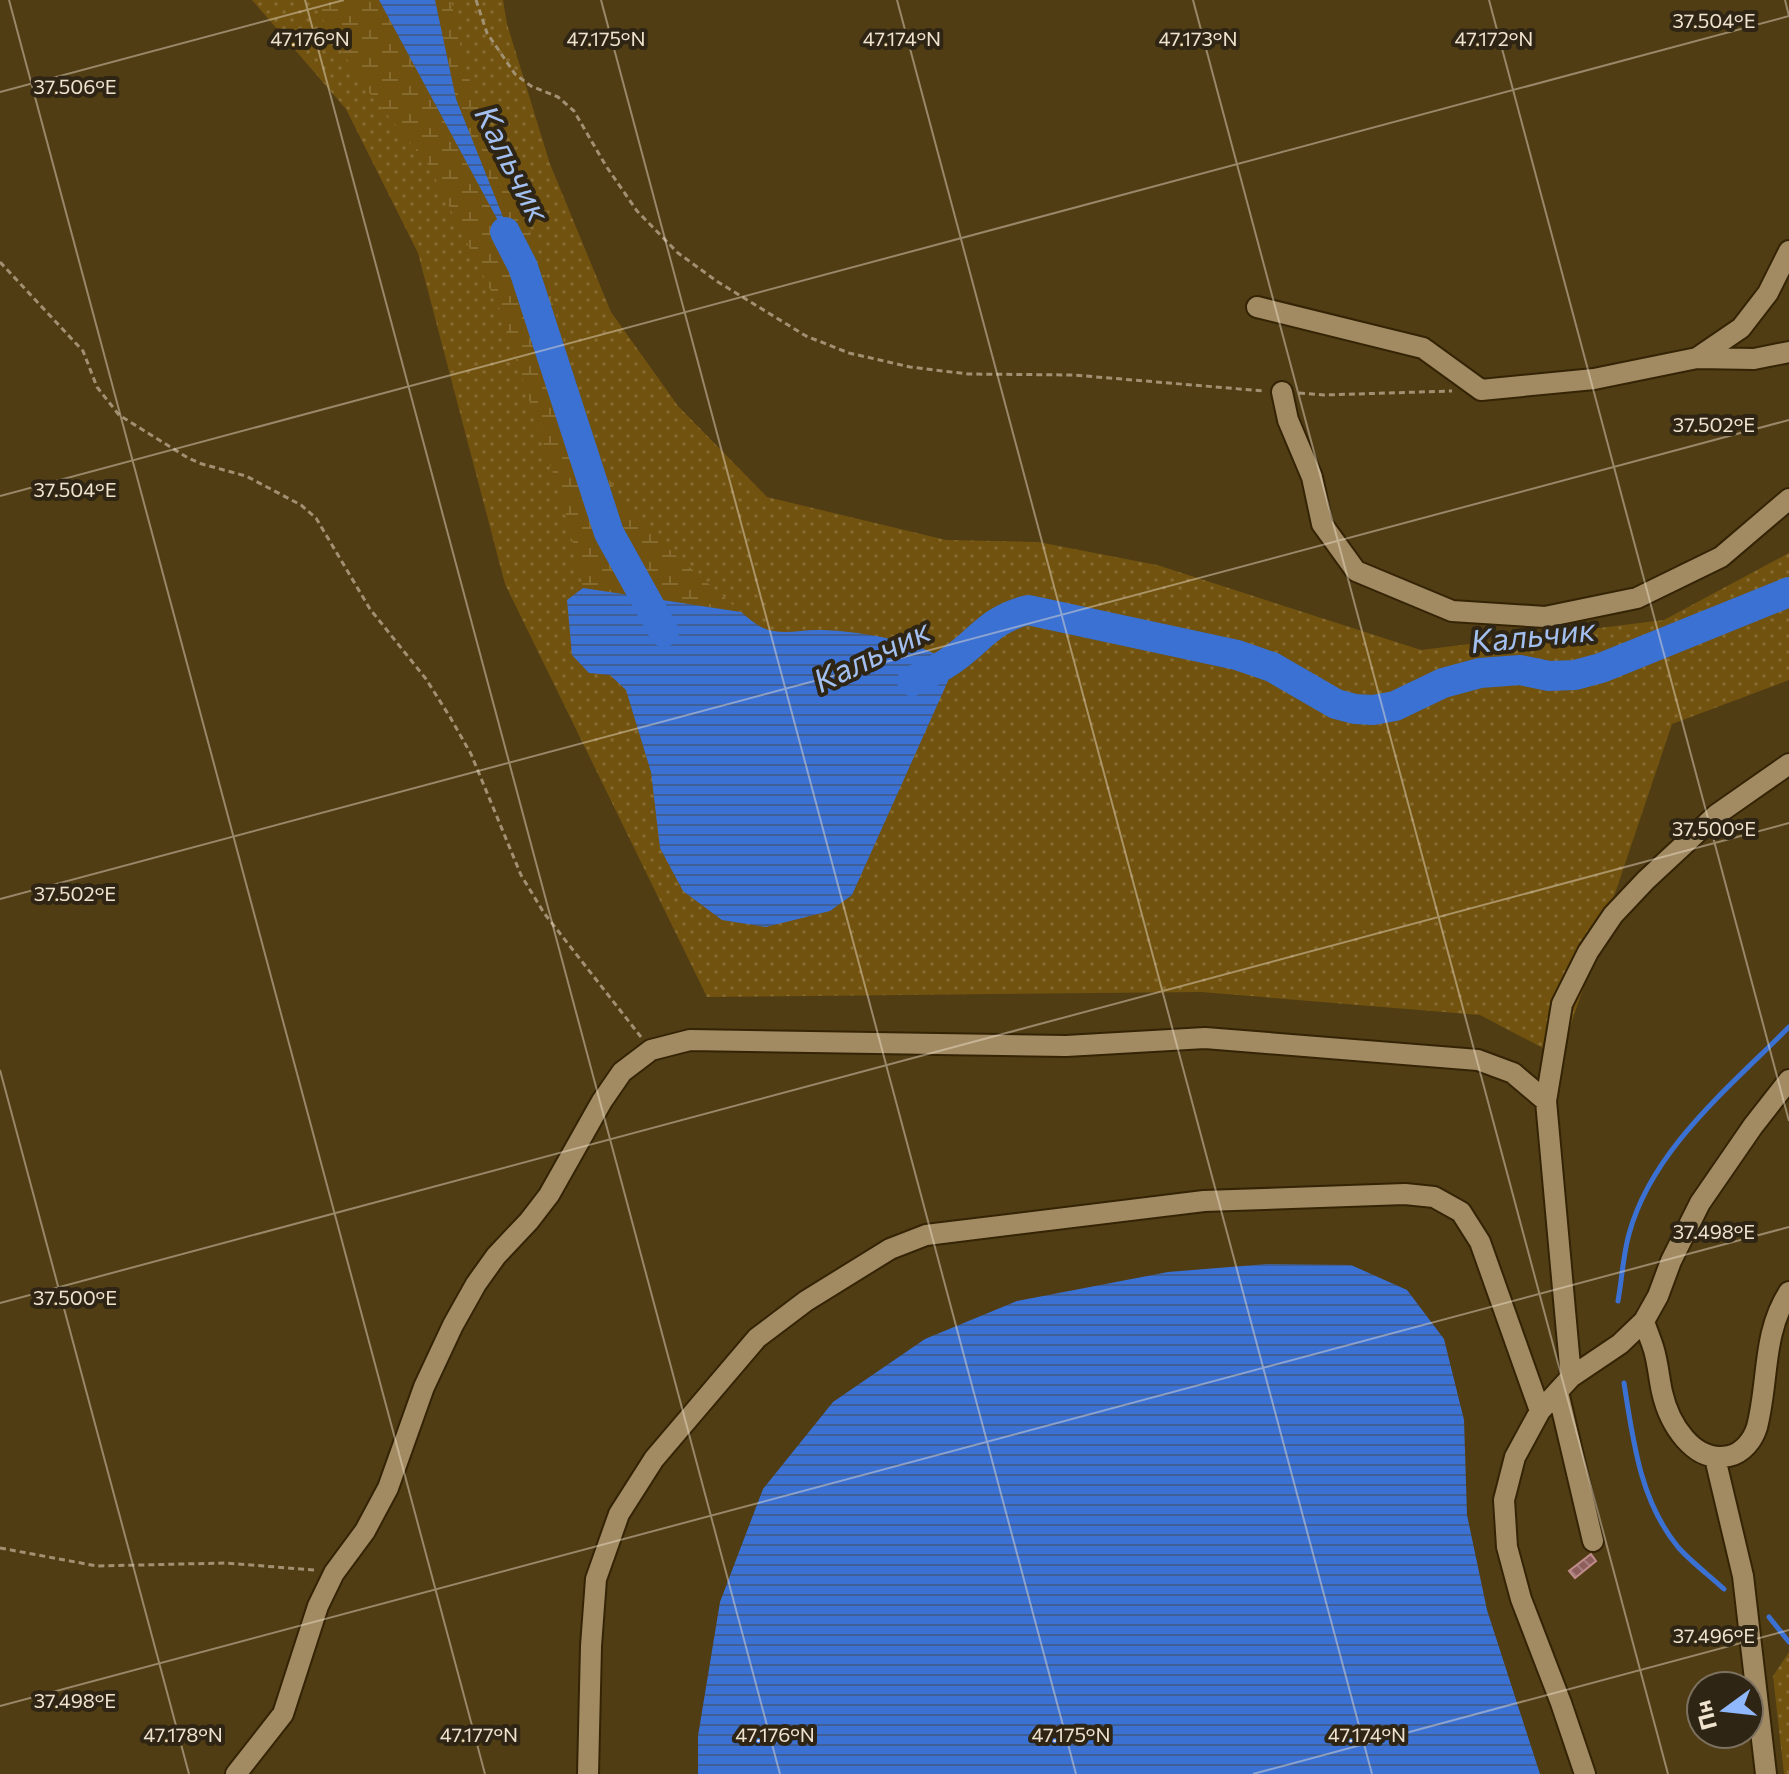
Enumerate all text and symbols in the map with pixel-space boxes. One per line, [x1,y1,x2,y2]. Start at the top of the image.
text: 37.504°E [1672,8,1756,32]
text: 47.176°N [270,26,350,50]
text: 47.175°N [566,26,646,50]
text: 47.174°N [863,26,941,50]
text: 47.173°N [1159,26,1237,50]
text: 47.172°N [1455,26,1533,50]
text: 37.506°E [33,74,117,98]
water label: Кальчик [467,98,560,229]
text: 37.502°E [1673,412,1755,436]
text: 37.504°E [33,477,117,501]
water label: Кальчик [1468,607,1598,660]
water label: Кальчик [806,608,937,700]
text: 37.500°E [1672,816,1756,840]
text: 37.502°E [34,881,116,905]
text: 37.498°E [1673,1219,1755,1243]
text: 37.500°E [33,1285,117,1309]
text: 37.496°E [1673,1623,1755,1647]
north arrow [1685,1670,1765,1750]
text: 37.498°E [34,1688,116,1712]
text: Пн [1688,1698,1722,1733]
text: 47.178°N [143,1722,223,1746]
text: 47.177°N [440,1722,518,1746]
text: 47.176°N [735,1722,815,1746]
text: 47.175°N [1031,1722,1111,1746]
text: 47.174°N [1328,1722,1406,1746]

